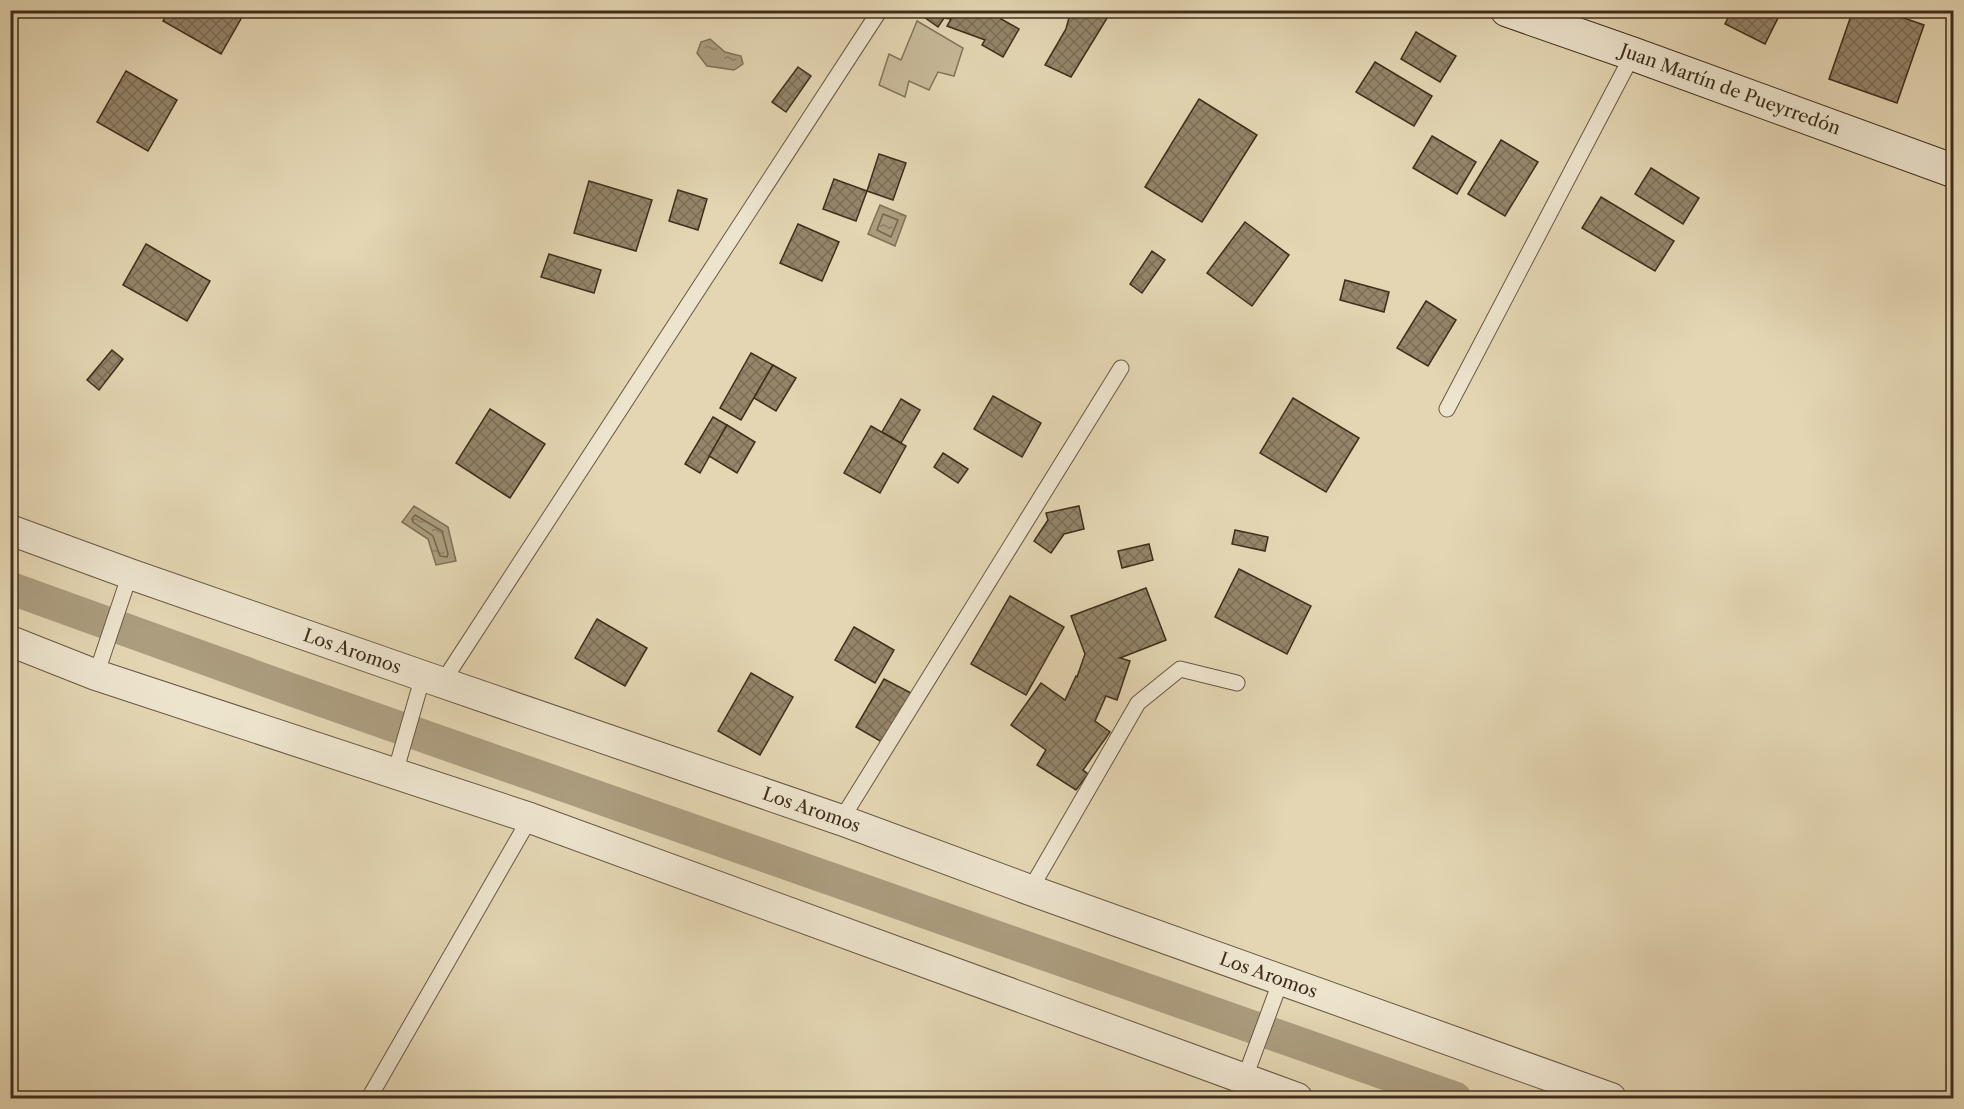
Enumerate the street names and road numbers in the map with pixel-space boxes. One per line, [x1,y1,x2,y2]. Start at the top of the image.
street label: Juan Martín de Pueyrredón [1614,38,1843,140]
street label: Los Aromos [300,624,404,679]
street label: Los Aromos [760,783,863,837]
street label: Los Aromos [1217,948,1320,1003]

